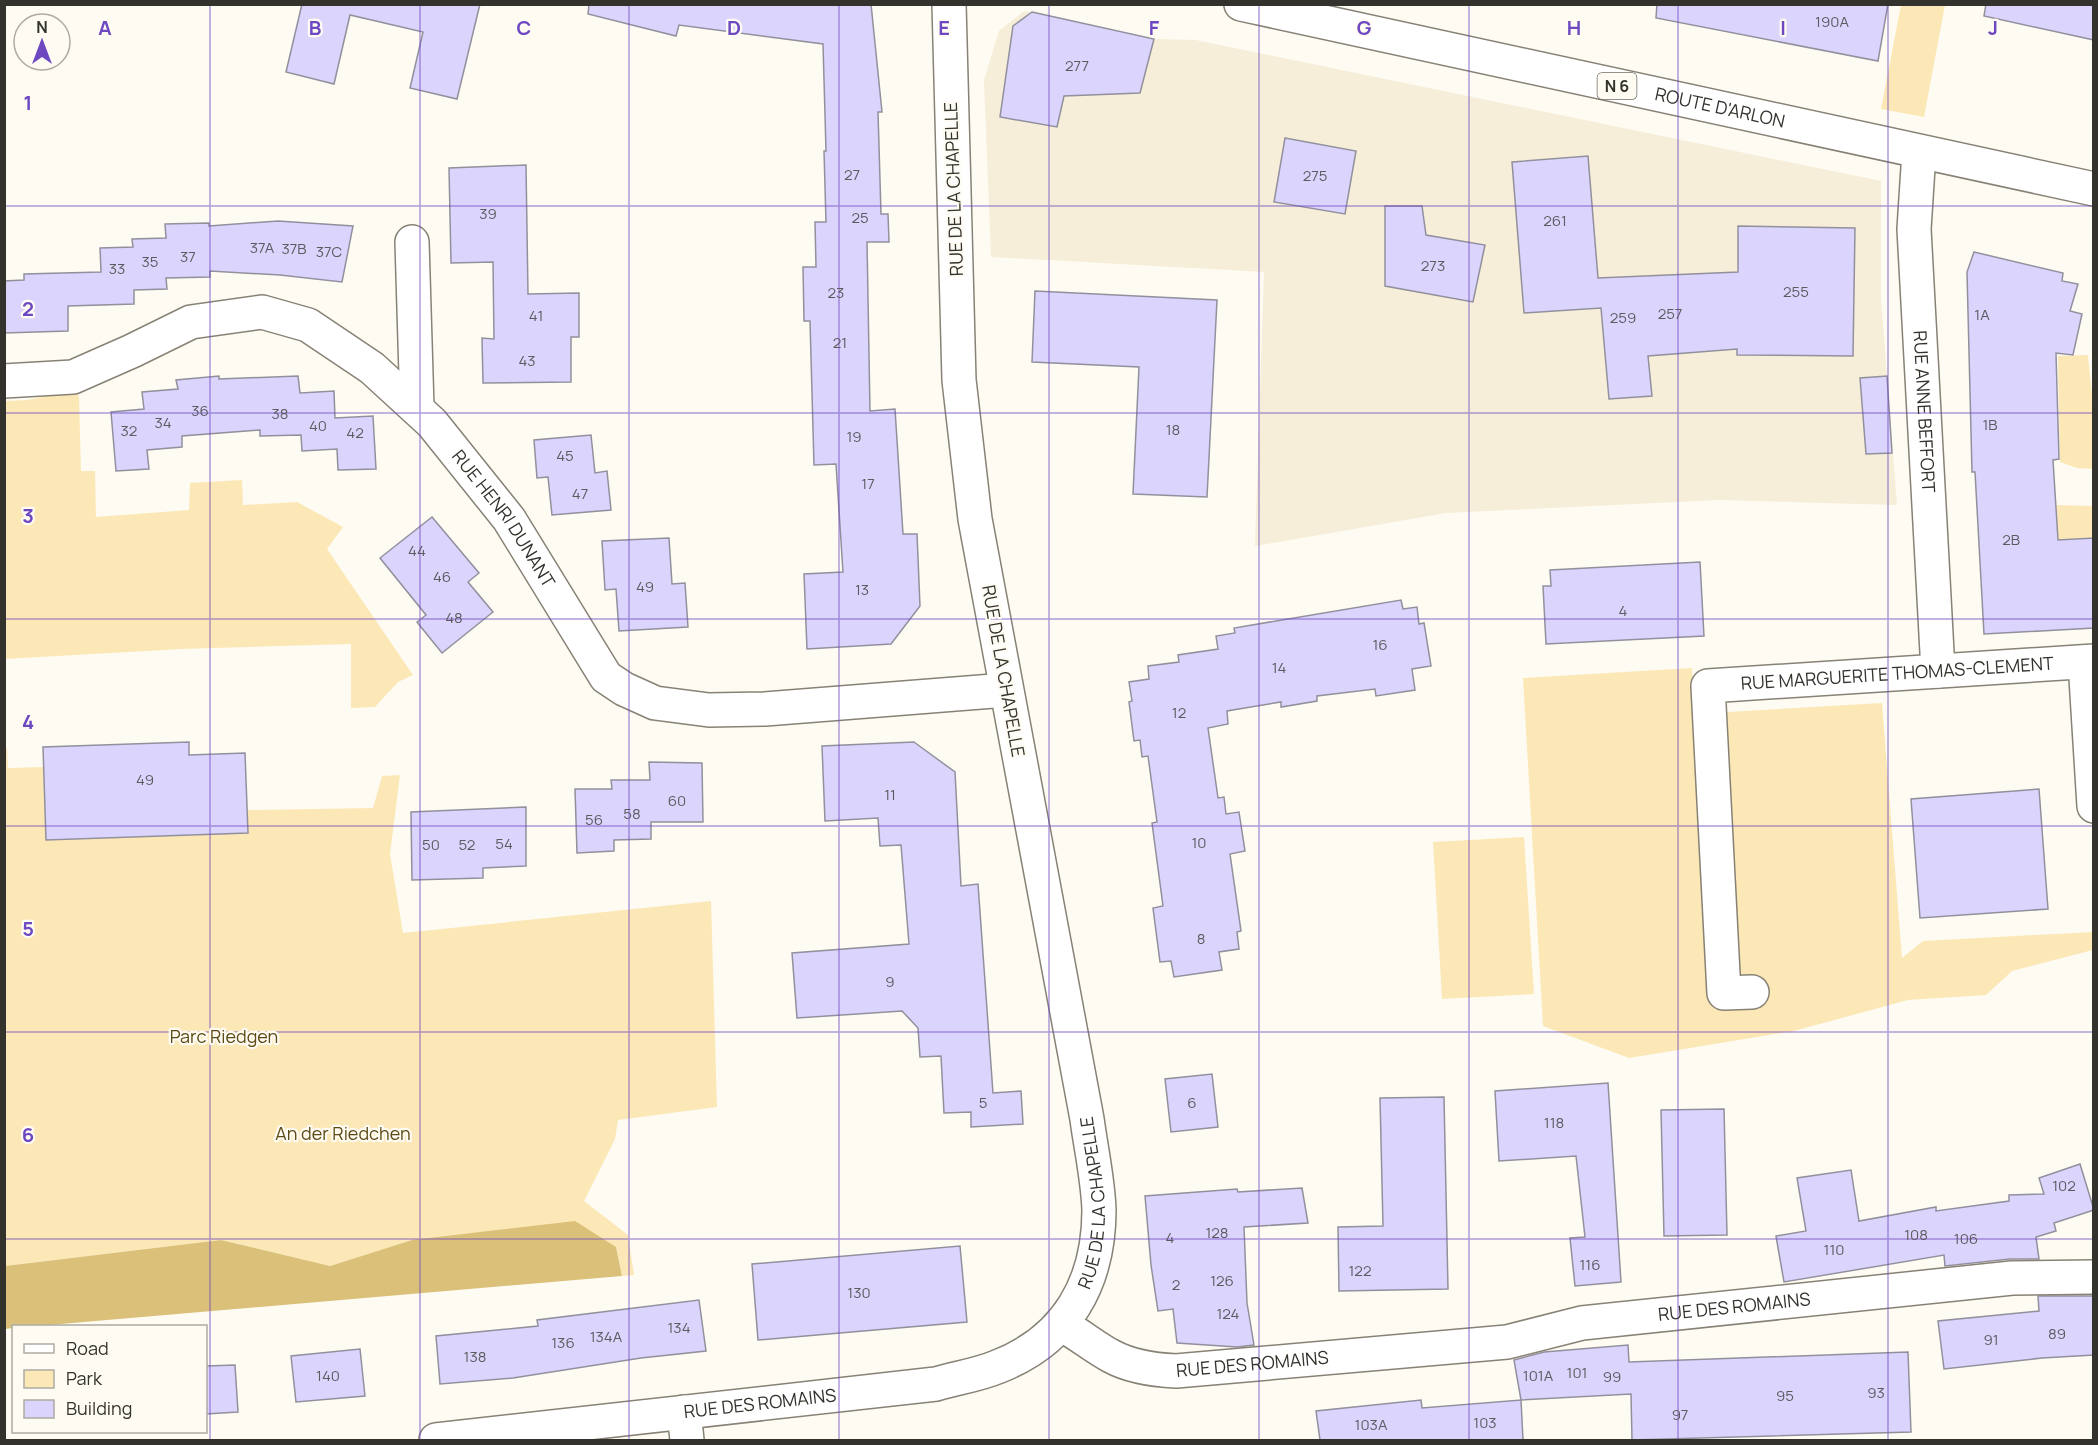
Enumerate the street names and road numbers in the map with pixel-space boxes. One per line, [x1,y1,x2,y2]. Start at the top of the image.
road number: N 6 [1598,73,1636,99]
street label: ROUTE D'ARLON [1653,81,1787,133]
street label: RUE DE LA CHAPELLE [938,101,968,277]
street label: RUE ANNE BEFFORT [1909,330,1941,494]
street label: RUE HENRI DUNANT [447,444,561,592]
street label: RUE DE LA CHAPELLE [977,583,1031,759]
street label: RUE MARGUERITE THOMAS-CLEMENT [1740,651,2054,695]
street label: RUE DE LA CHAPELLE [1072,1115,1110,1292]
street label: RUE DES ROMAINS [1657,1286,1812,1326]
street label: RUE DES ROMAINS [1175,1345,1330,1382]
street label: RUE DES ROMAINS [682,1382,837,1423]

